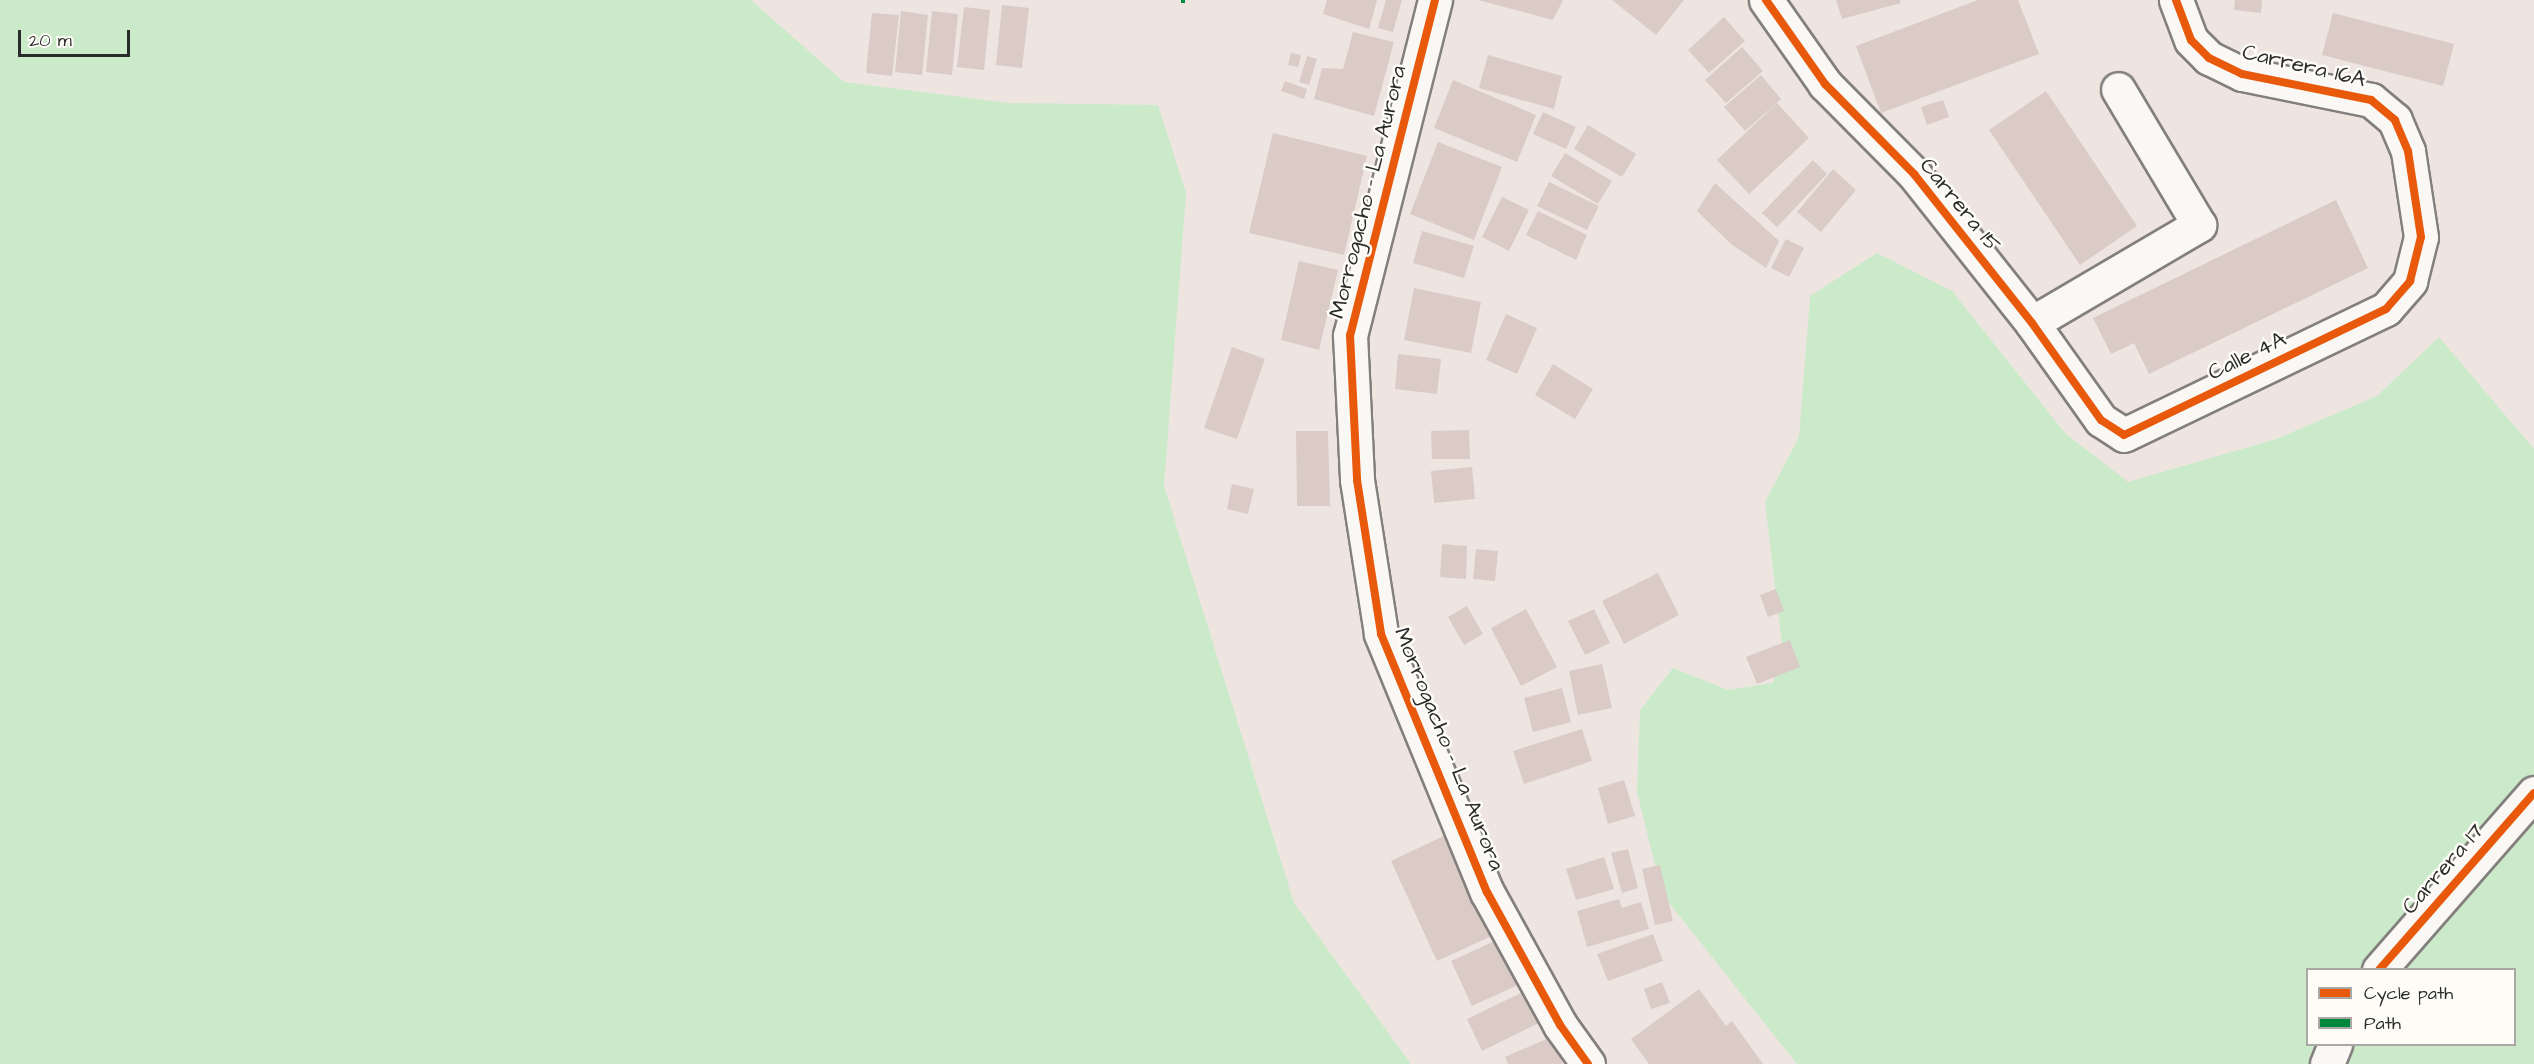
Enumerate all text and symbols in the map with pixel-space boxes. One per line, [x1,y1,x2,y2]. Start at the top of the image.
scale bar [21,18,134,56]
text: 20 m [29,28,72,53]
street label: Carrera 16A [2240,39,2368,93]
street label: Morrogacho - La Aurora [1324,63,1412,321]
street label: Carrera 15 [1914,153,2006,257]
street label: Calle 4A [2204,326,2290,386]
street label: Morrogacho - La Aurora [1388,624,1510,874]
street label: Carrera 17 [2396,818,2490,920]
legend [2306,968,2516,1046]
text: Cycle path [2364,981,2453,1006]
text: Path [2364,1011,2401,1036]

